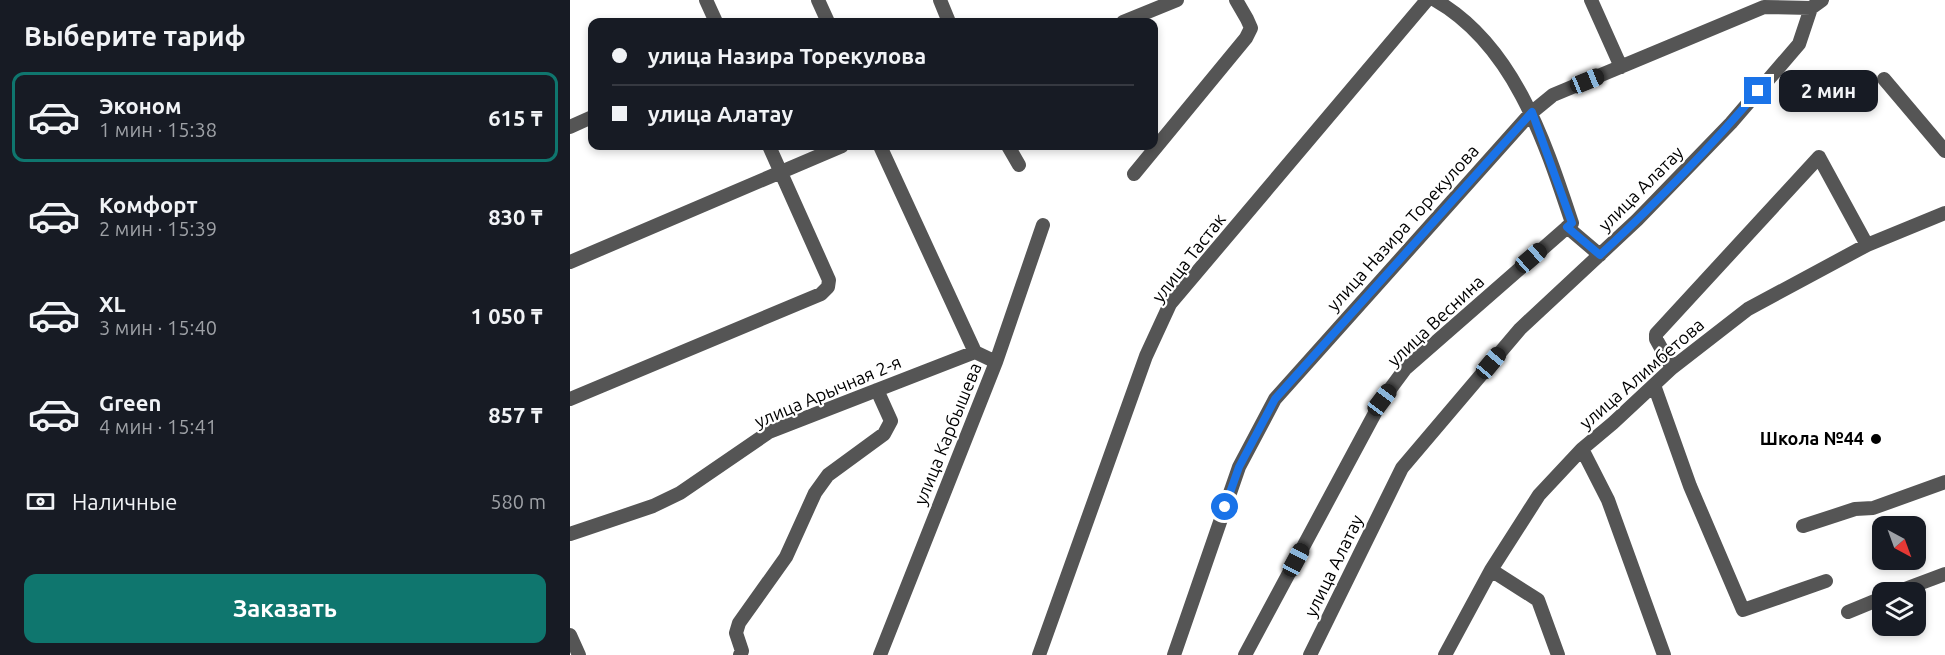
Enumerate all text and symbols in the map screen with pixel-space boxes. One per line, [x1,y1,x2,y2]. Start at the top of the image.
text: Выберите тариф [24,21,246,51]
text: улица Назира Торекулова [648,43,926,68]
car [1567,66,1607,96]
callout: 2 мин [1779,70,1878,112]
route end [1744,77,1771,104]
text: 2 мин [1801,79,1856,102]
icon: car [27,90,81,144]
text: Эконом [99,93,181,118]
text: улица Алатау [648,101,793,126]
text: 615 ₸ [488,105,543,130]
text: 1 мин · 15:38 [99,118,217,141]
street label: улица Назира Торекулова [1322,140,1482,314]
street label: улица Алатау [1594,142,1687,235]
icon: car [27,189,81,243]
text: Комфорт [99,192,198,217]
text: 830 ₸ [488,204,543,229]
street label: улица Тастак [1147,209,1229,306]
text: 2 мин · 15:39 [99,217,217,240]
car [1512,239,1550,277]
street label: улица Веснина [1383,271,1488,370]
icon: car [27,288,81,342]
text: XL [99,291,126,316]
text: 1 050 ₸ [471,303,543,328]
street label: улица Алимбетова [1575,314,1708,433]
text: 3 мин · 15:40 [99,316,217,339]
car [1473,343,1509,383]
street label: улица Арычная 2-я [751,351,904,431]
street label: улица Карбышева [909,360,985,508]
car [1364,380,1400,420]
icon: car [27,387,81,441]
text: Green [99,390,161,415]
text: 857 ₸ [488,402,543,427]
text: 4 мин · 15:41 [99,415,217,438]
place label: Школа №44 [1760,428,1864,448]
marker: Школа №44 [1869,432,1883,446]
icon: cash [24,485,57,518]
text: Наличные [72,489,177,514]
text: 580 m [490,490,546,513]
route start [1211,493,1238,520]
street label: улица Алатау [1300,511,1367,620]
north arrow [1872,516,1926,570]
map controls [1872,516,1926,636]
car [1280,540,1312,580]
button: Заказать [24,574,546,643]
button: layers [1872,582,1926,636]

